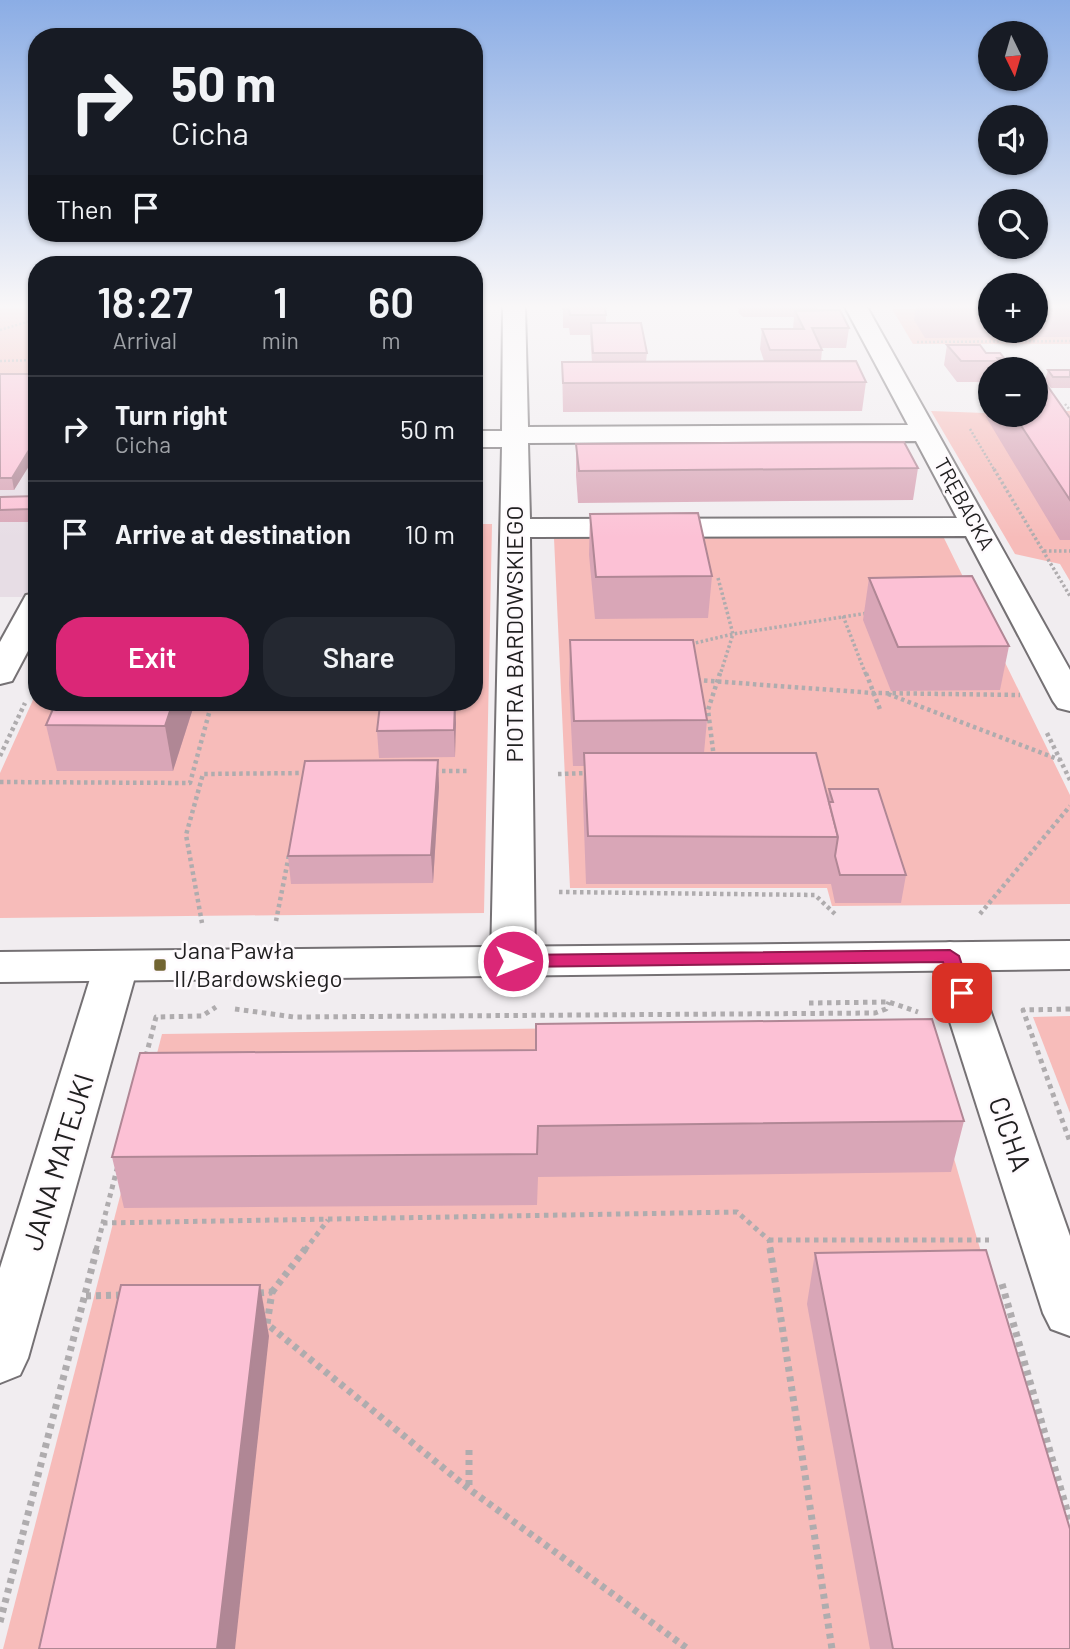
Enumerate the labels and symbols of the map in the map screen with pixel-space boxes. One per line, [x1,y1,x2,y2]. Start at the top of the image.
north arrow [978,21,1048,91]
street label: TRĘBACKA [930,453,1001,554]
street label: PIOTRA BARDOWSKIEGO [499,506,528,762]
position arrow [476,924,550,998]
place label: Jana Pawła II/Bardowskiego [174,935,342,992]
marker: Jana Pawła II/Bardowskiego [152,957,168,973]
pin [932,963,992,1023]
street label: JANA MATEJKI [14,1069,100,1254]
street label: CICHA [982,1092,1040,1175]

